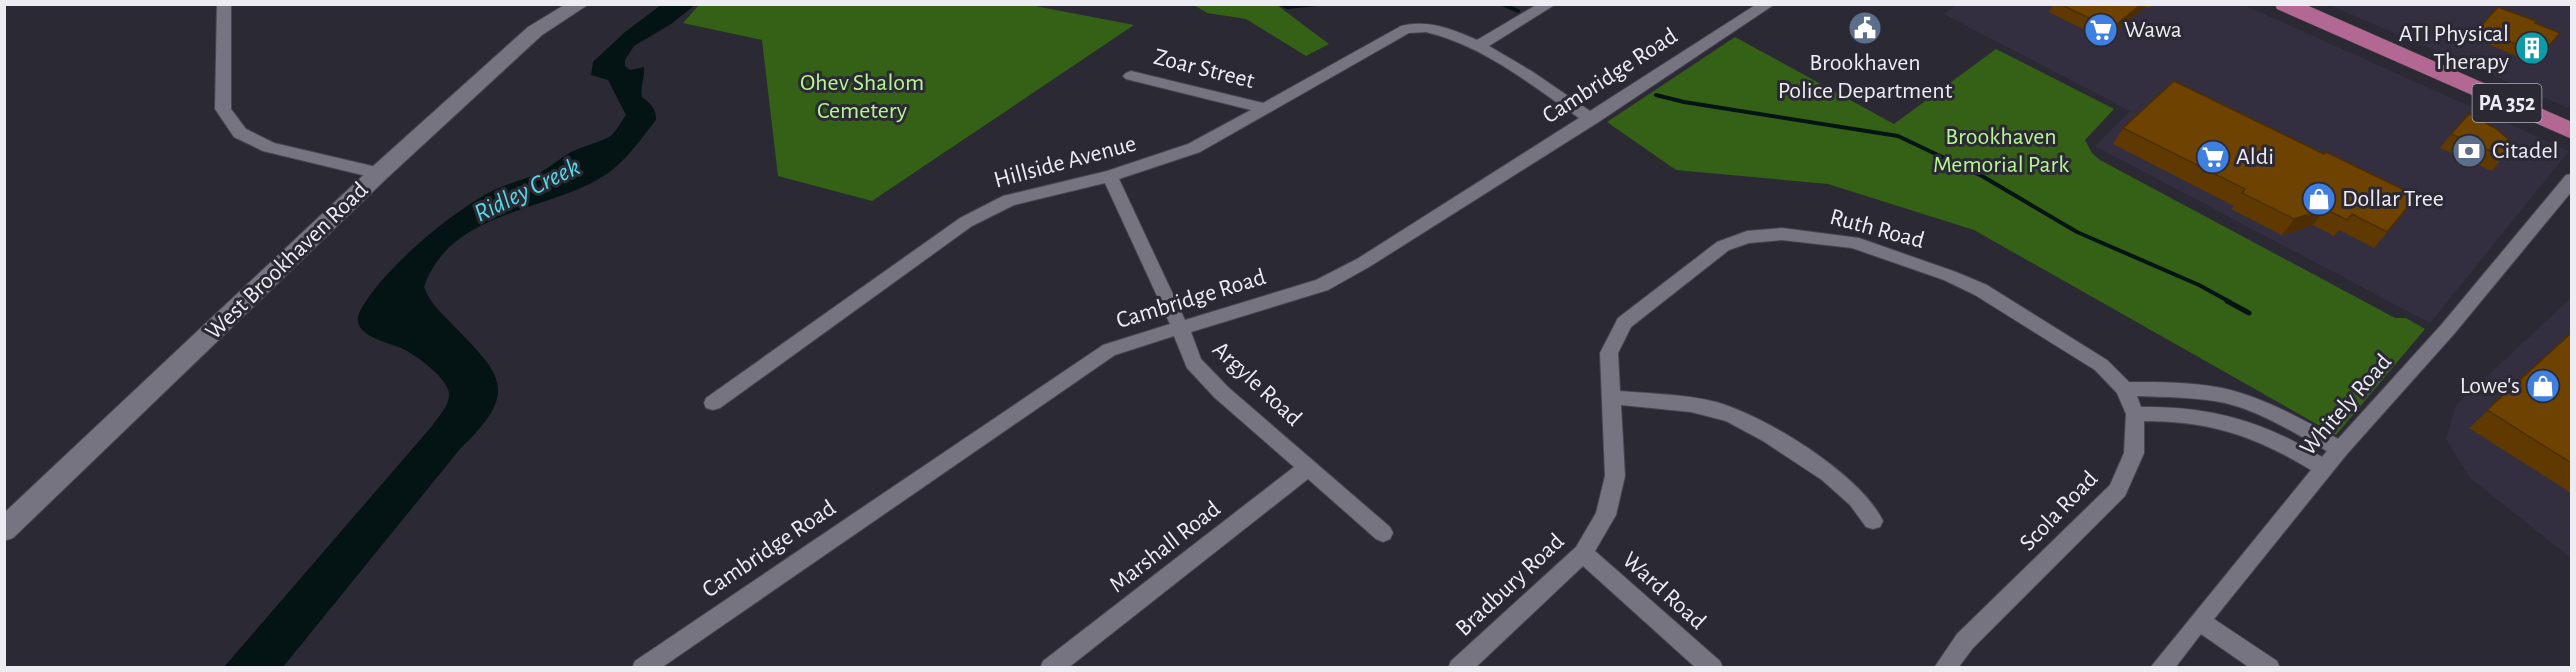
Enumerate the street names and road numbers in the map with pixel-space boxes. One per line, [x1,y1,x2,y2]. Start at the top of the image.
street label: Cambridge Road [1538,24,1682,128]
street label: Zoar Street [1151,45,1257,93]
road number: PA 352 [2472,84,2542,122]
street label: Hillside Avenue [991,131,1139,193]
street label: West Brookhaven Road [201,178,373,344]
street label: Ruth Road [1827,205,1927,253]
street label: Cambridge Road [1113,265,1269,333]
street label: Argyle Road [1208,337,1306,431]
street label: Whitely Road [2296,350,2396,460]
street label: Scola Road [2015,466,2103,556]
street label: Cambridge Road [698,496,840,602]
street label: Marshall Road [1105,497,1225,597]
street label: Bradbury Road [1451,529,1569,641]
street label: Ward Road [1618,548,1710,634]

